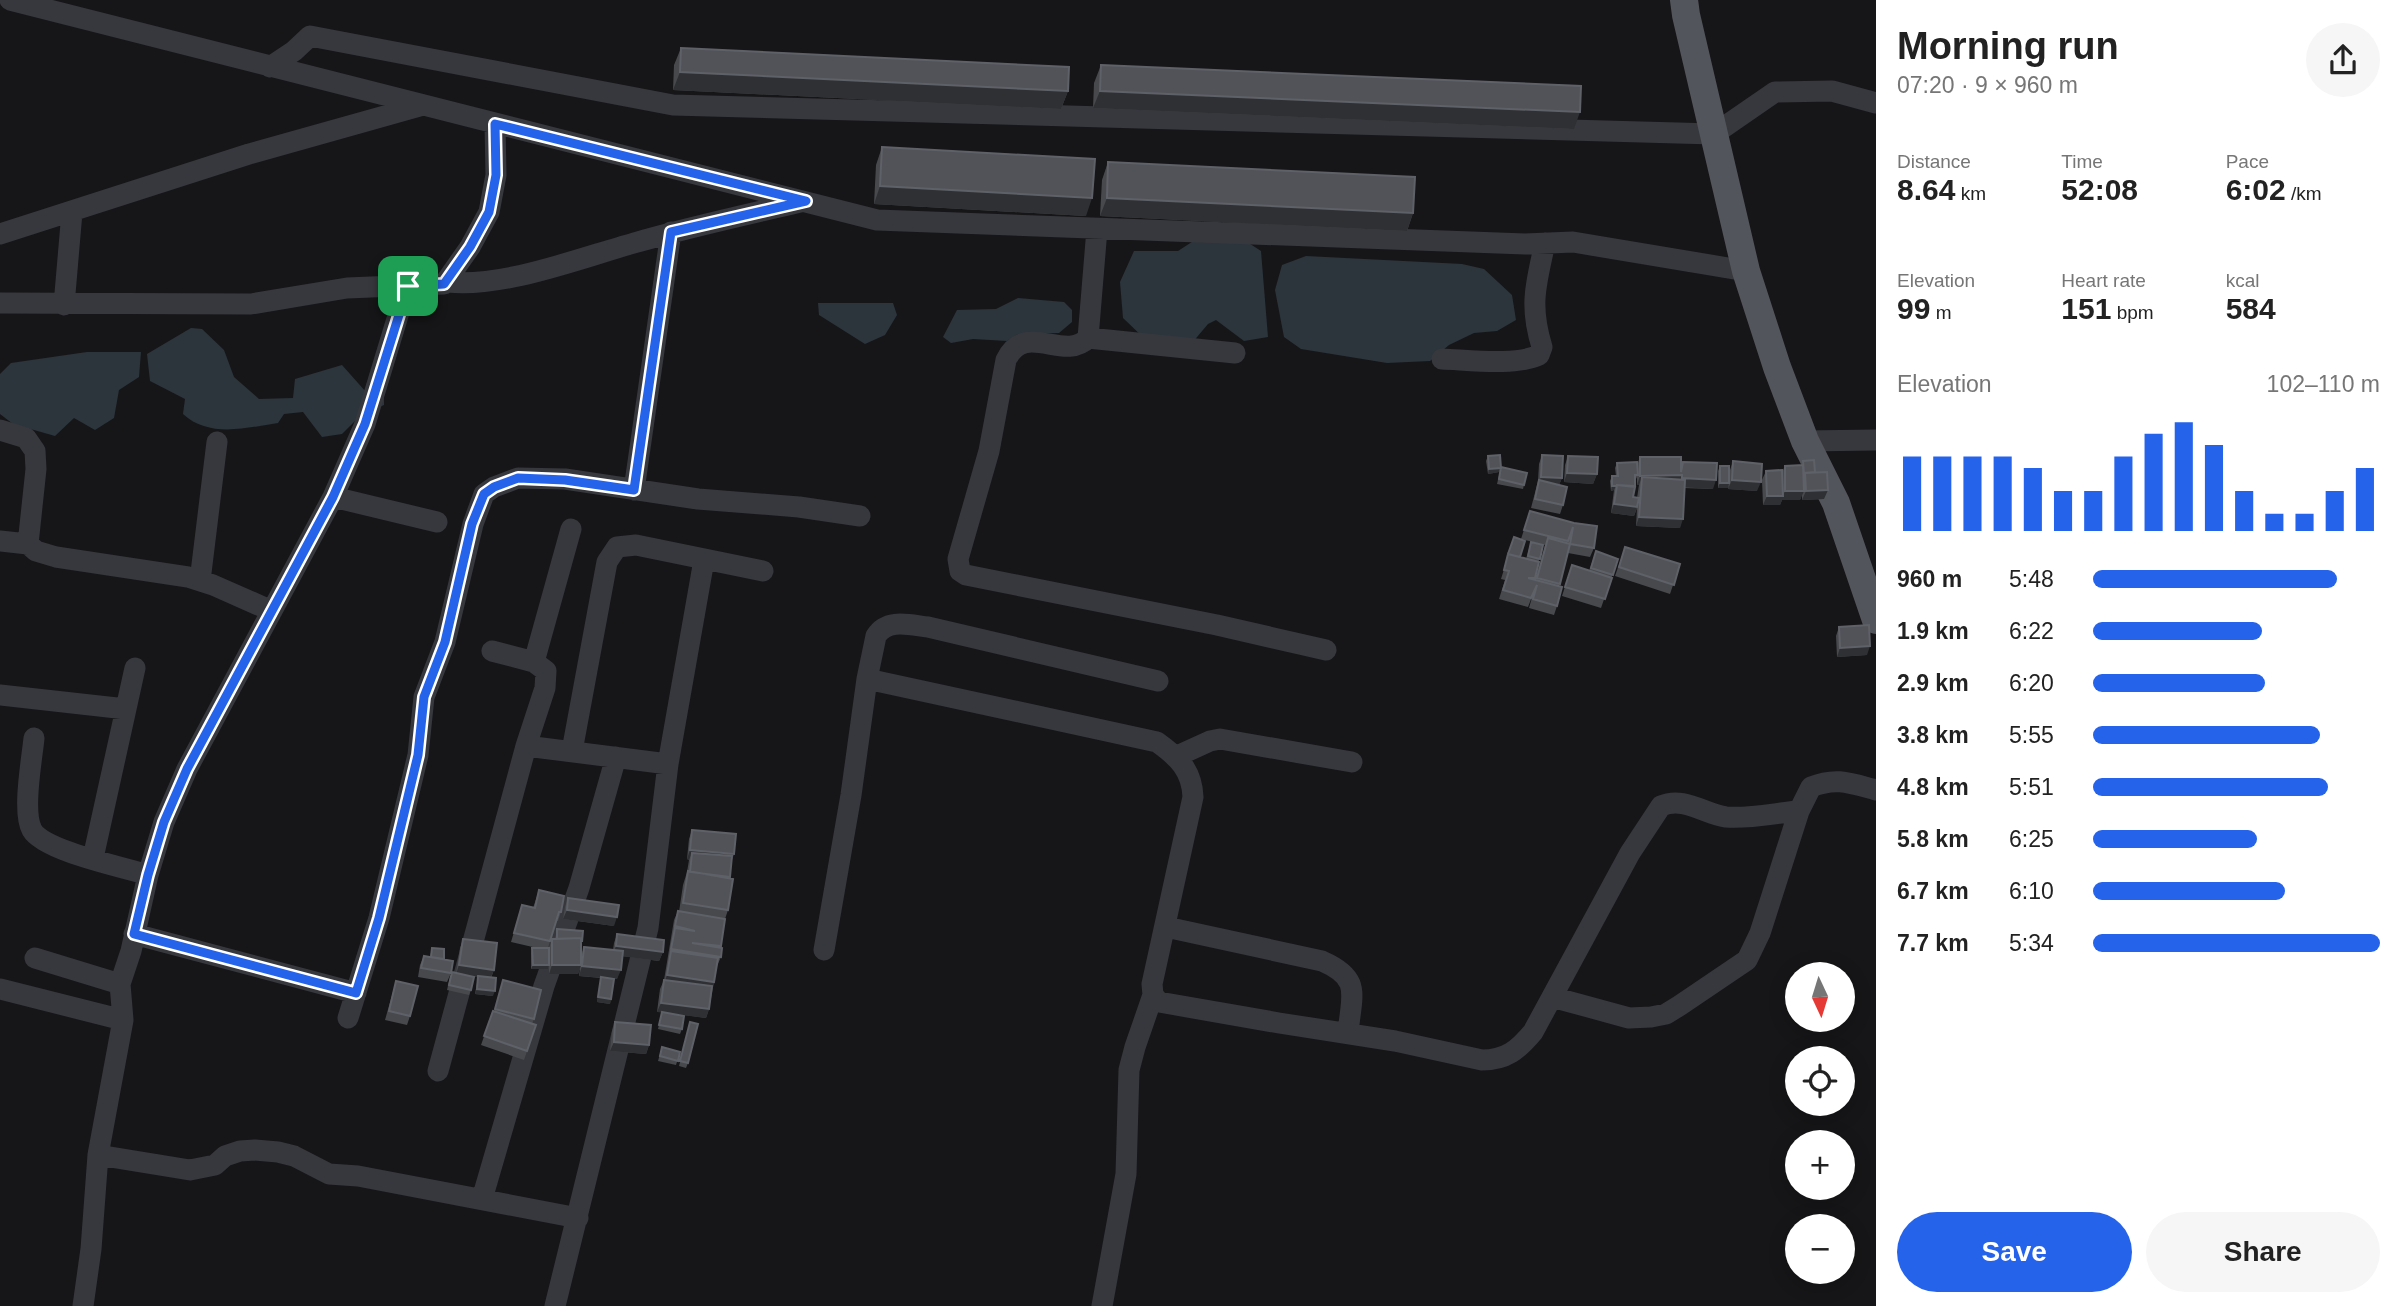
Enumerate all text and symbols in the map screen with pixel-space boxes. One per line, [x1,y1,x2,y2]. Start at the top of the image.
button: share [2306,23,2380,97]
text: Morning run [1897,25,2119,67]
text: 07:20 · 9 × 960 m [1897,72,2078,98]
text: Distance [1897,151,1971,172]
text: Time [2061,151,2103,172]
text: Pace [2226,151,2269,172]
text: 8.64 [1897,173,1955,206]
text: 52:08 [2061,173,2138,206]
text: 6:02 [2226,173,2286,206]
text: km [1955,183,1986,204]
text: /km [2286,183,2322,204]
pin [378,256,438,316]
icon: arrive [389,267,427,305]
text: Elevation [1897,270,1975,291]
text: Heart rate [2061,270,2146,291]
text: kcal [2226,270,2259,291]
text: 99 [1897,292,1930,325]
text: 151 [2061,292,2111,325]
text: 584 [2226,292,2276,325]
text: m [1930,302,1951,323]
text: bpm [2111,302,2154,323]
text: Elevation [1897,371,1992,397]
text: 102–110 m [2267,371,2380,397]
text: 960 m [1897,566,1962,592]
text: 5:48 [2009,566,2054,592]
text: 1.9 km [1897,618,1969,644]
text: 6:22 [2009,618,2054,644]
text: 2.9 km [1897,670,1969,696]
text: 6:20 [2009,670,2054,696]
text: 3.8 km [1897,722,1969,748]
text: 5:55 [2009,722,2054,748]
text: 4.8 km [1897,774,1969,800]
text: 5:51 [2009,774,2054,800]
text: 5.8 km [1897,826,1969,852]
text: 6:25 [2009,826,2054,852]
text: 6.7 km [1897,878,1969,904]
text: 6:10 [2009,878,2054,904]
text: 7.7 km [1897,930,1969,956]
text: 5:34 [2009,930,2054,956]
north arrow [1785,962,1855,1032]
map controls [1785,962,1855,1284]
button: locate [1785,1046,1855,1116]
button: + [1785,1130,1855,1200]
button: Save [1897,1212,2132,1292]
button: Share [2146,1212,2380,1292]
button: − [1785,1214,1855,1284]

